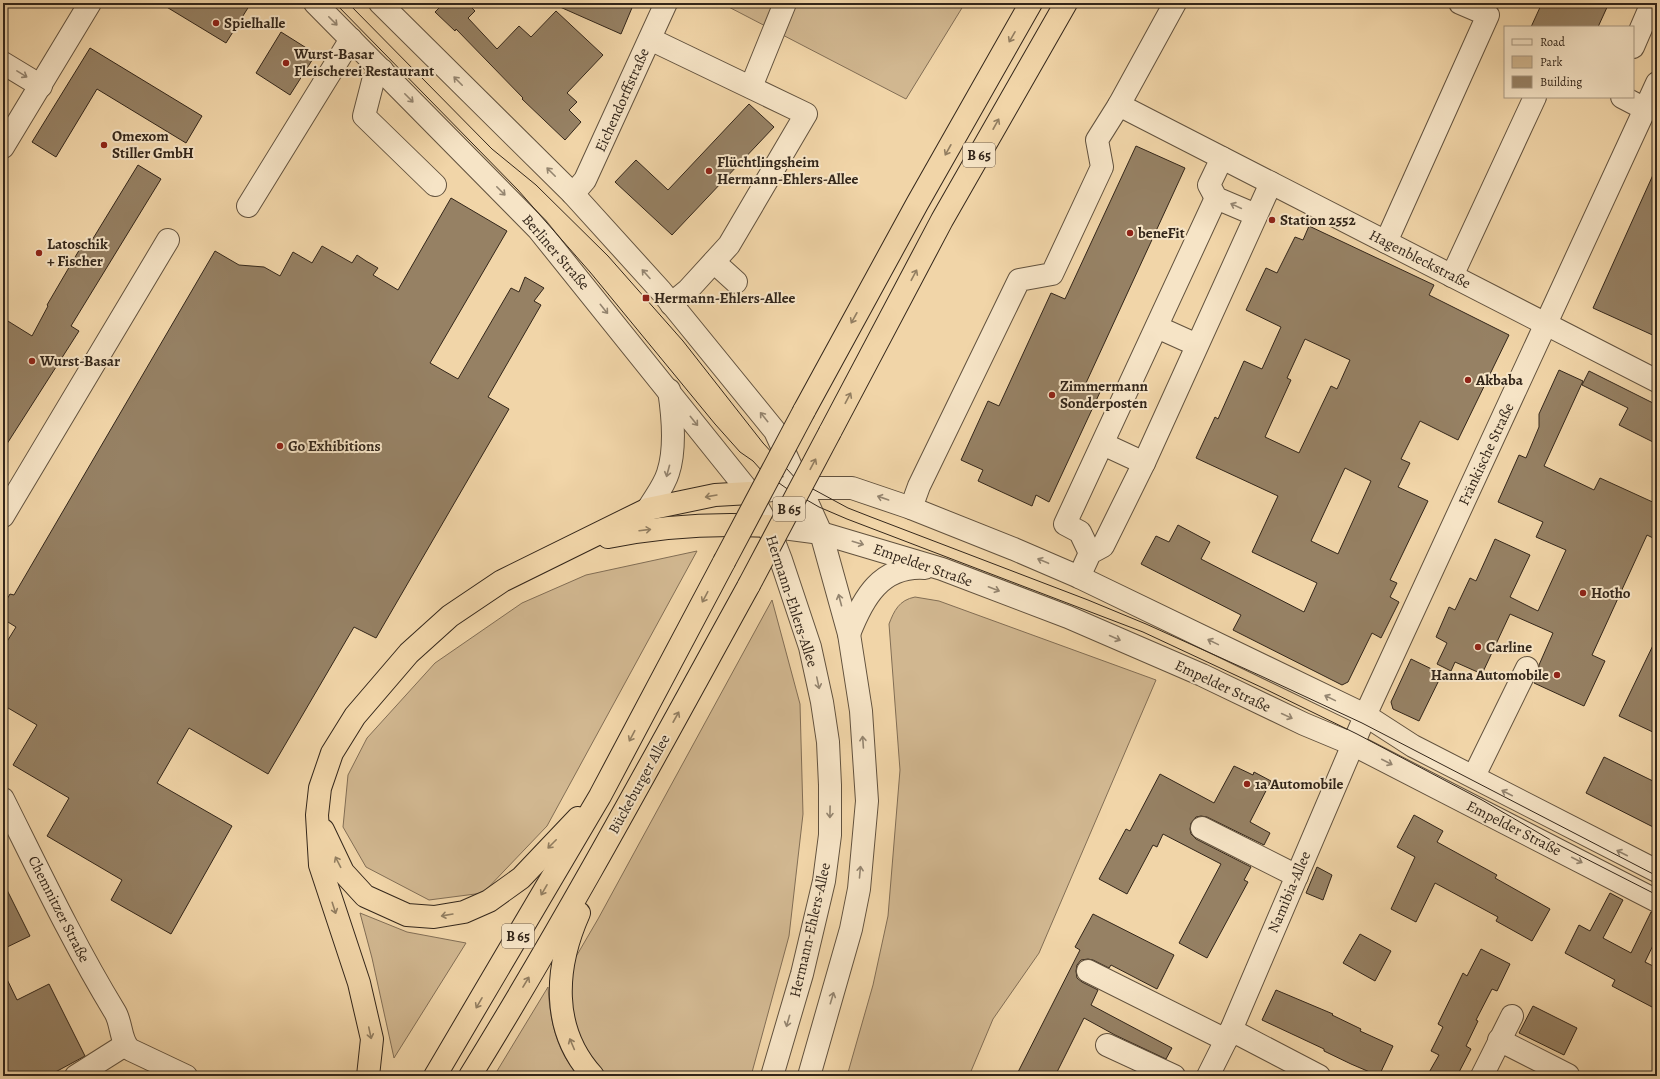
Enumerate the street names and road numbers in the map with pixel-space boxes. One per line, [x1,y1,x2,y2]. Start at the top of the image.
street label: Eichendorffstraße [590,45,654,155]
road number: B 65 [963,143,995,167]
street label: Berliner Straße [518,210,595,294]
street label: Hagenbleckstraße [1366,225,1474,293]
street label: Fränkische Straße [1453,399,1519,509]
road number: B 65 [773,497,805,521]
street label: Hermann-Ehlers-Allee [761,532,823,670]
street label: Empelder Straße [871,539,976,591]
street label: Empelder Straße [1172,655,1274,717]
street label: Bückeburger Allee [603,730,675,837]
street label: Empelder Straße [1463,796,1565,861]
street label: Namibia-Allee [1263,848,1315,936]
street label: Chemnitzer Straße [23,852,95,966]
street label: Hermann-Ehlers-Allee [785,860,835,999]
road number: B 65 [502,924,534,948]

